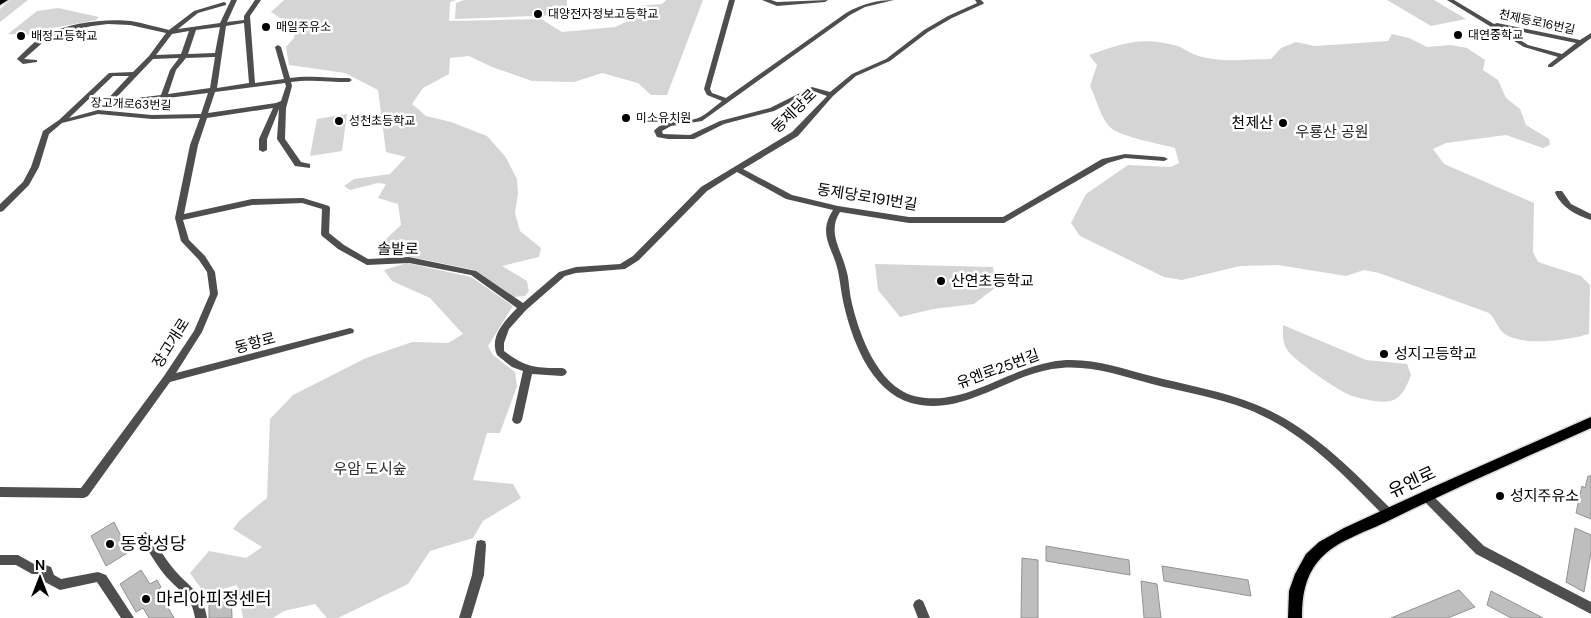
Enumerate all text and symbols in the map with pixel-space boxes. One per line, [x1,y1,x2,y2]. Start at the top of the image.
place label: 대양전자정보고등학교 [548,6,658,22]
street label: 천제등로16번길 [1497,6,1577,38]
marker: 대양전자정보고등학교 [532,8,544,20]
place label: 매일주유소 [276,19,331,35]
marker: 매일주유소 [260,21,272,33]
place label: 대연중학교 [1468,27,1523,43]
place label: 배정고등학교 [31,28,97,44]
marker: 대연중학교 [1452,29,1464,41]
marker: 배정고등학교 [15,30,27,42]
street label: 동제당로 [767,85,821,137]
street label: 장고개로63번길 [90,95,172,113]
place label: 미소유치원 [636,110,691,126]
marker: 미소유치원 [620,112,632,124]
place label: 성천초등학교 [349,113,415,129]
place label: 천제산 [1232,113,1273,133]
marker: 성천초등학교 [333,115,345,127]
marker: 천제산 [1277,117,1289,129]
park label: 우룡산 공원 [1296,122,1369,142]
street label: 동제당로191번길 [815,179,919,215]
street label: 솔밭로 [377,239,419,259]
place label: 산연초등학교 [951,271,1034,291]
marker: 산연초등학교 [935,275,947,287]
street label: 장고개로 [148,314,194,372]
street label: 동항로 [232,328,278,358]
place label: 성지고등학교 [1394,344,1477,364]
street label: 유엔로25번길 [954,345,1042,393]
marker: 성지고등학교 [1378,348,1390,360]
park label: 우암 도시숲 [334,459,407,479]
street label: 유엔로 [1384,461,1440,503]
place label: 성지주유소 [1510,486,1579,506]
marker: 성지주유소 [1494,490,1506,502]
place label: 동항성당 [120,532,186,556]
marker: 동항성당 [104,538,116,550]
north arrow [15,553,65,603]
text: N [35,556,45,574]
place label: 마리아피정센터 [156,587,272,611]
marker: 마리아피정센터 [140,593,152,605]

